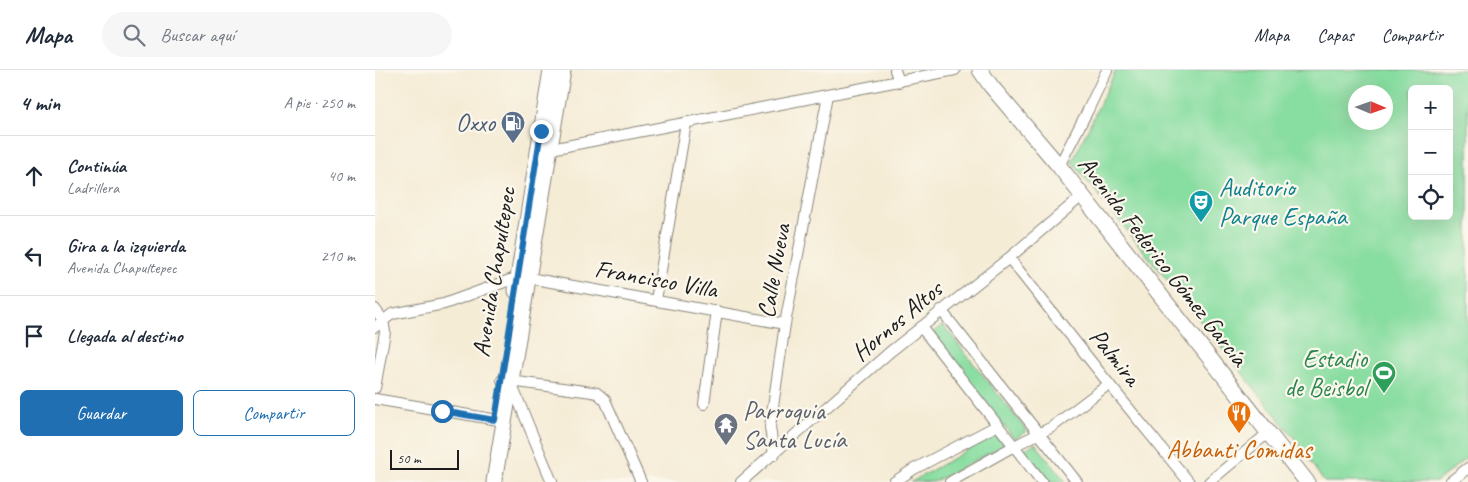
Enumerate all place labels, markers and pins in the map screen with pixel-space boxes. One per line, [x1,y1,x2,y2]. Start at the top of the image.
place label: Oxxo [456,107,496,139]
fuel station icon: Oxxo [500,110,526,144]
place label: Auditorio Parque España [1219,172,1349,233]
theatre icon: Auditorio Parque España [1188,189,1214,223]
place label: Estadio de Beisbol [1285,343,1372,404]
sports icon: Estadio de Beisbol [1371,360,1397,394]
place label: Parroquia Santa Lucía [743,395,848,456]
restaurant icon: Abbanti Comidas [1226,400,1252,434]
temple icon: Parroquia Santa Lucía [713,412,739,446]
place label: Abbanti Comidas [1167,434,1314,466]

